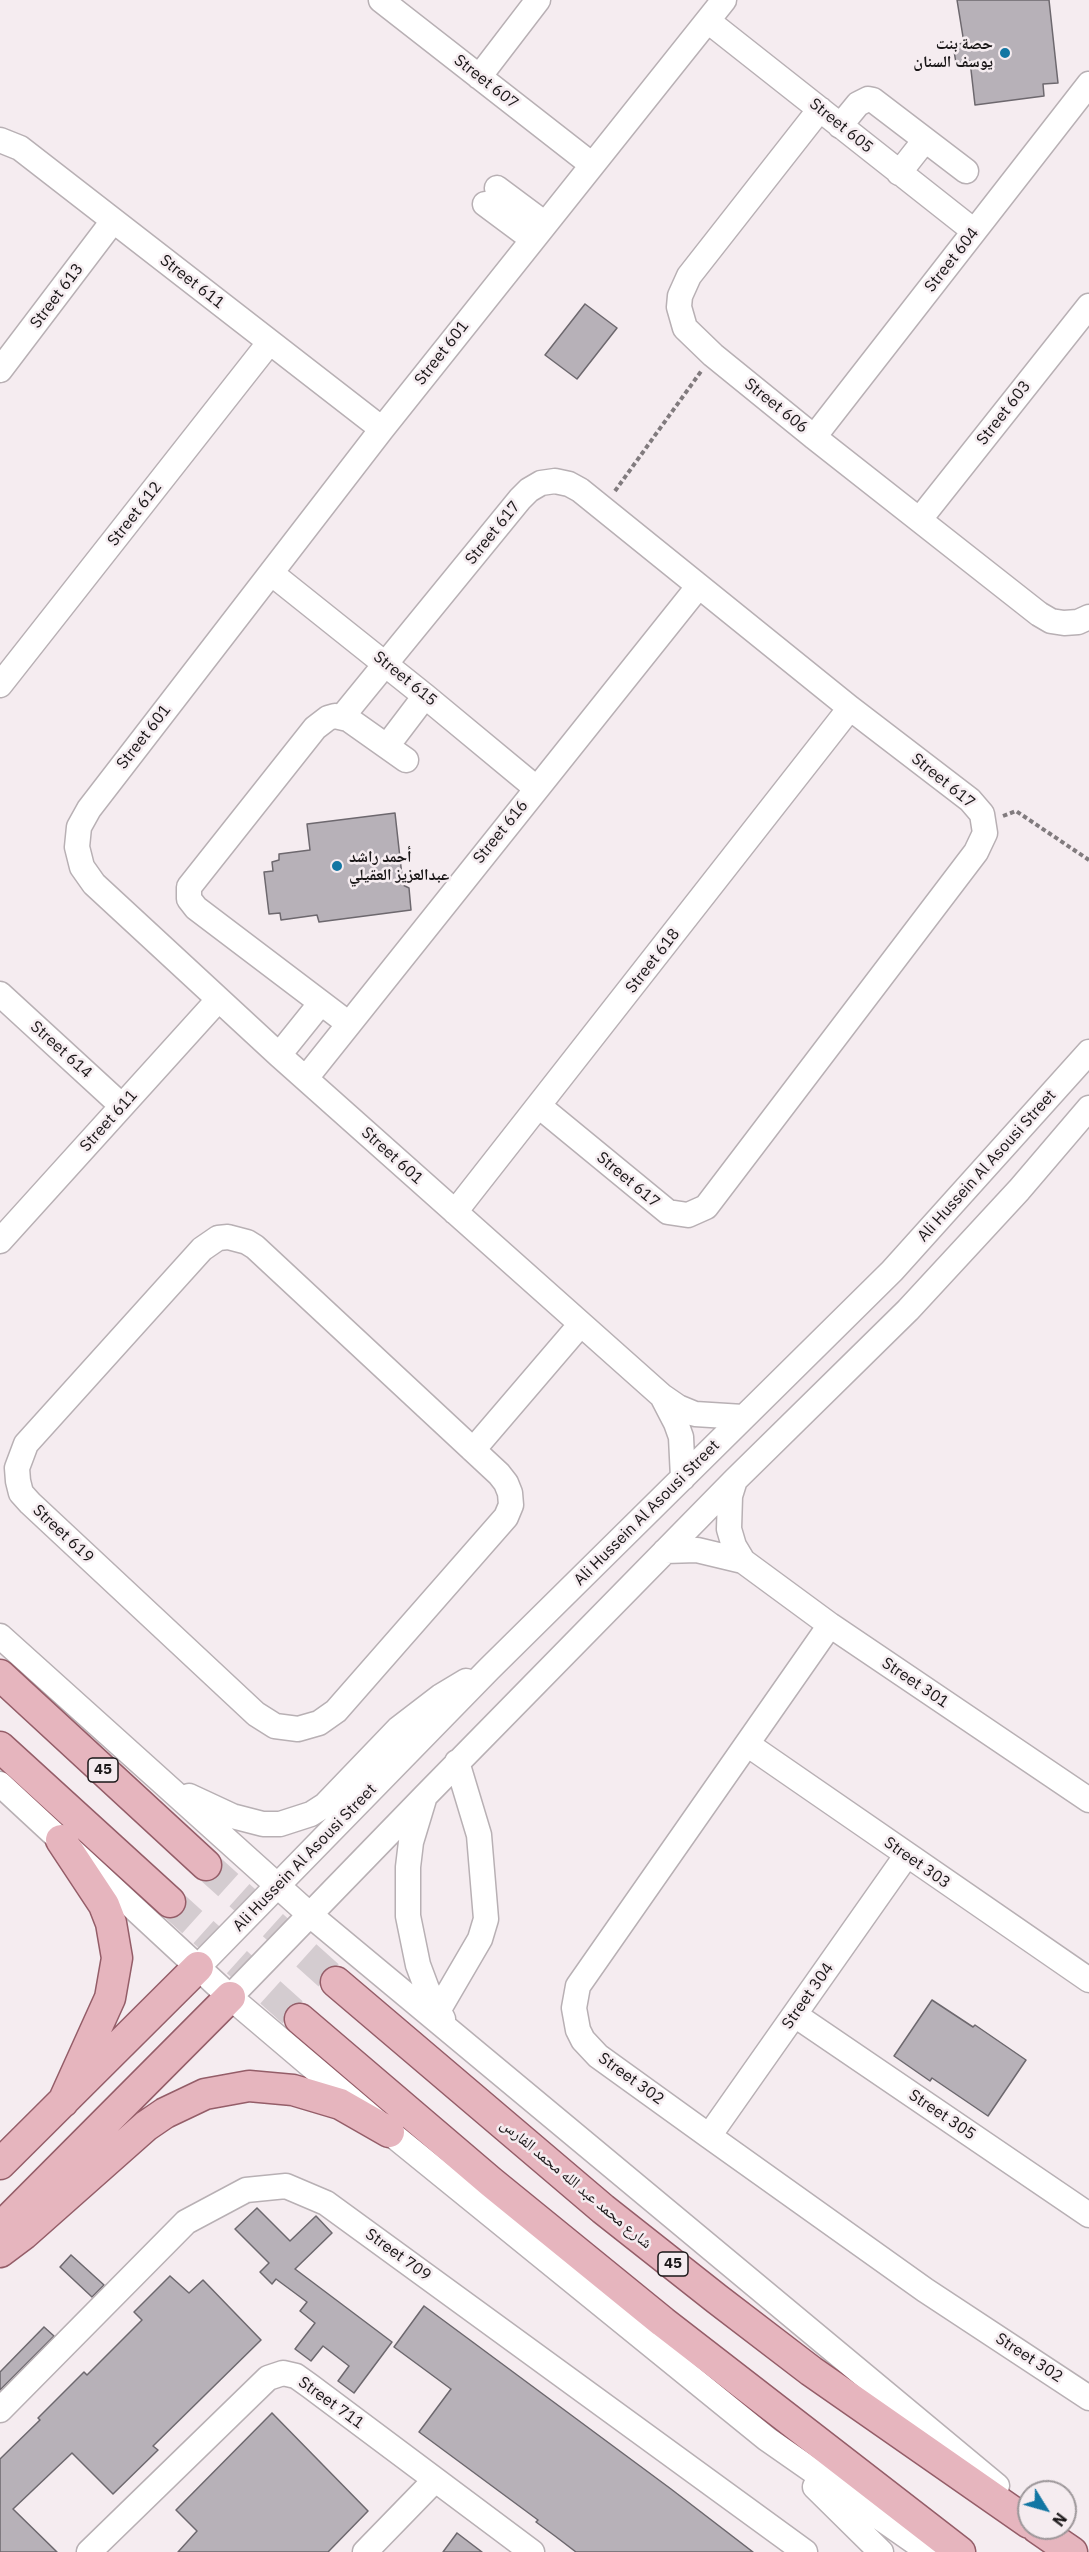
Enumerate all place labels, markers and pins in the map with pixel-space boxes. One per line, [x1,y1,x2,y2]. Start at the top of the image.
place label: حصة بنت يوسف السنان [913,34,993,72]
marker: حصة بنت يوسف السنان [998,46,1012,60]
place label: أحمد راشد عبدالعزيز العقيلي [349,847,449,885]
marker: أحمد راشد عبدالعزيز العقيلي [330,859,344,873]

